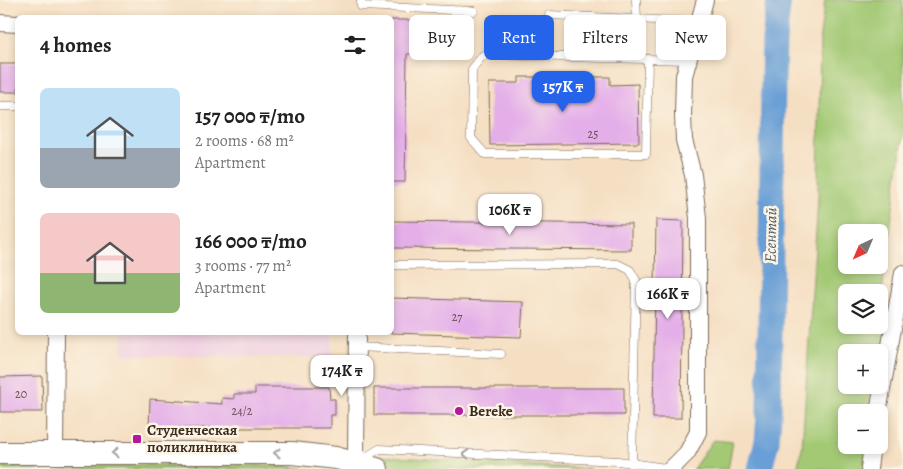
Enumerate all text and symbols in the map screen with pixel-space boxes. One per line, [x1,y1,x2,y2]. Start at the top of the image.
chip: Buy [409,15,474,60]
chip: Rent [484,15,554,60]
chip: Filters [564,15,646,60]
chip: New [656,15,726,60]
text: 4 homes [40,31,112,59]
icon: filters [341,31,369,59]
pin: 157K ₸ [522,70,604,113]
text: 157K ₸ [543,76,583,98]
text: 157 000 ₸/mo [195,102,305,130]
icon: home [80,108,140,168]
house number: 25 [588,126,598,142]
text: 2 rooms · 68 m² [195,130,294,152]
text: Apartment [195,152,266,174]
pin: 106K ₸ [469,194,551,236]
text: 106K ₸ [489,199,531,221]
water label: Есентай [760,207,782,263]
north arrow [838,224,888,274]
map controls [838,224,888,454]
text: 166 000 ₸/mo [195,227,307,255]
icon: home [80,233,140,293]
text: 3 rooms · 77 m² [195,255,291,277]
text: Apartment [195,277,266,299]
pin: 166K ₸ [627,278,709,320]
text: 166K ₸ [647,283,689,305]
button: layers [838,284,888,334]
house number: 27 [452,309,463,325]
button: + [838,344,888,394]
pin: 174K ₸ [301,354,383,397]
text: 174K ₸ [321,360,363,382]
house number: 20 [15,386,27,402]
place label: Bereke [469,401,513,421]
house number: 24/2 [232,403,253,419]
button: − [838,404,888,454]
marker: Bereke [453,405,465,417]
place label: Студенческая поликлиника [147,420,238,457]
marker: Студенческая поликлиника [131,433,143,445]
one-way arrow [111,448,118,458]
one-way arrow [273,448,281,458]
one-way arrow [462,448,470,459]

